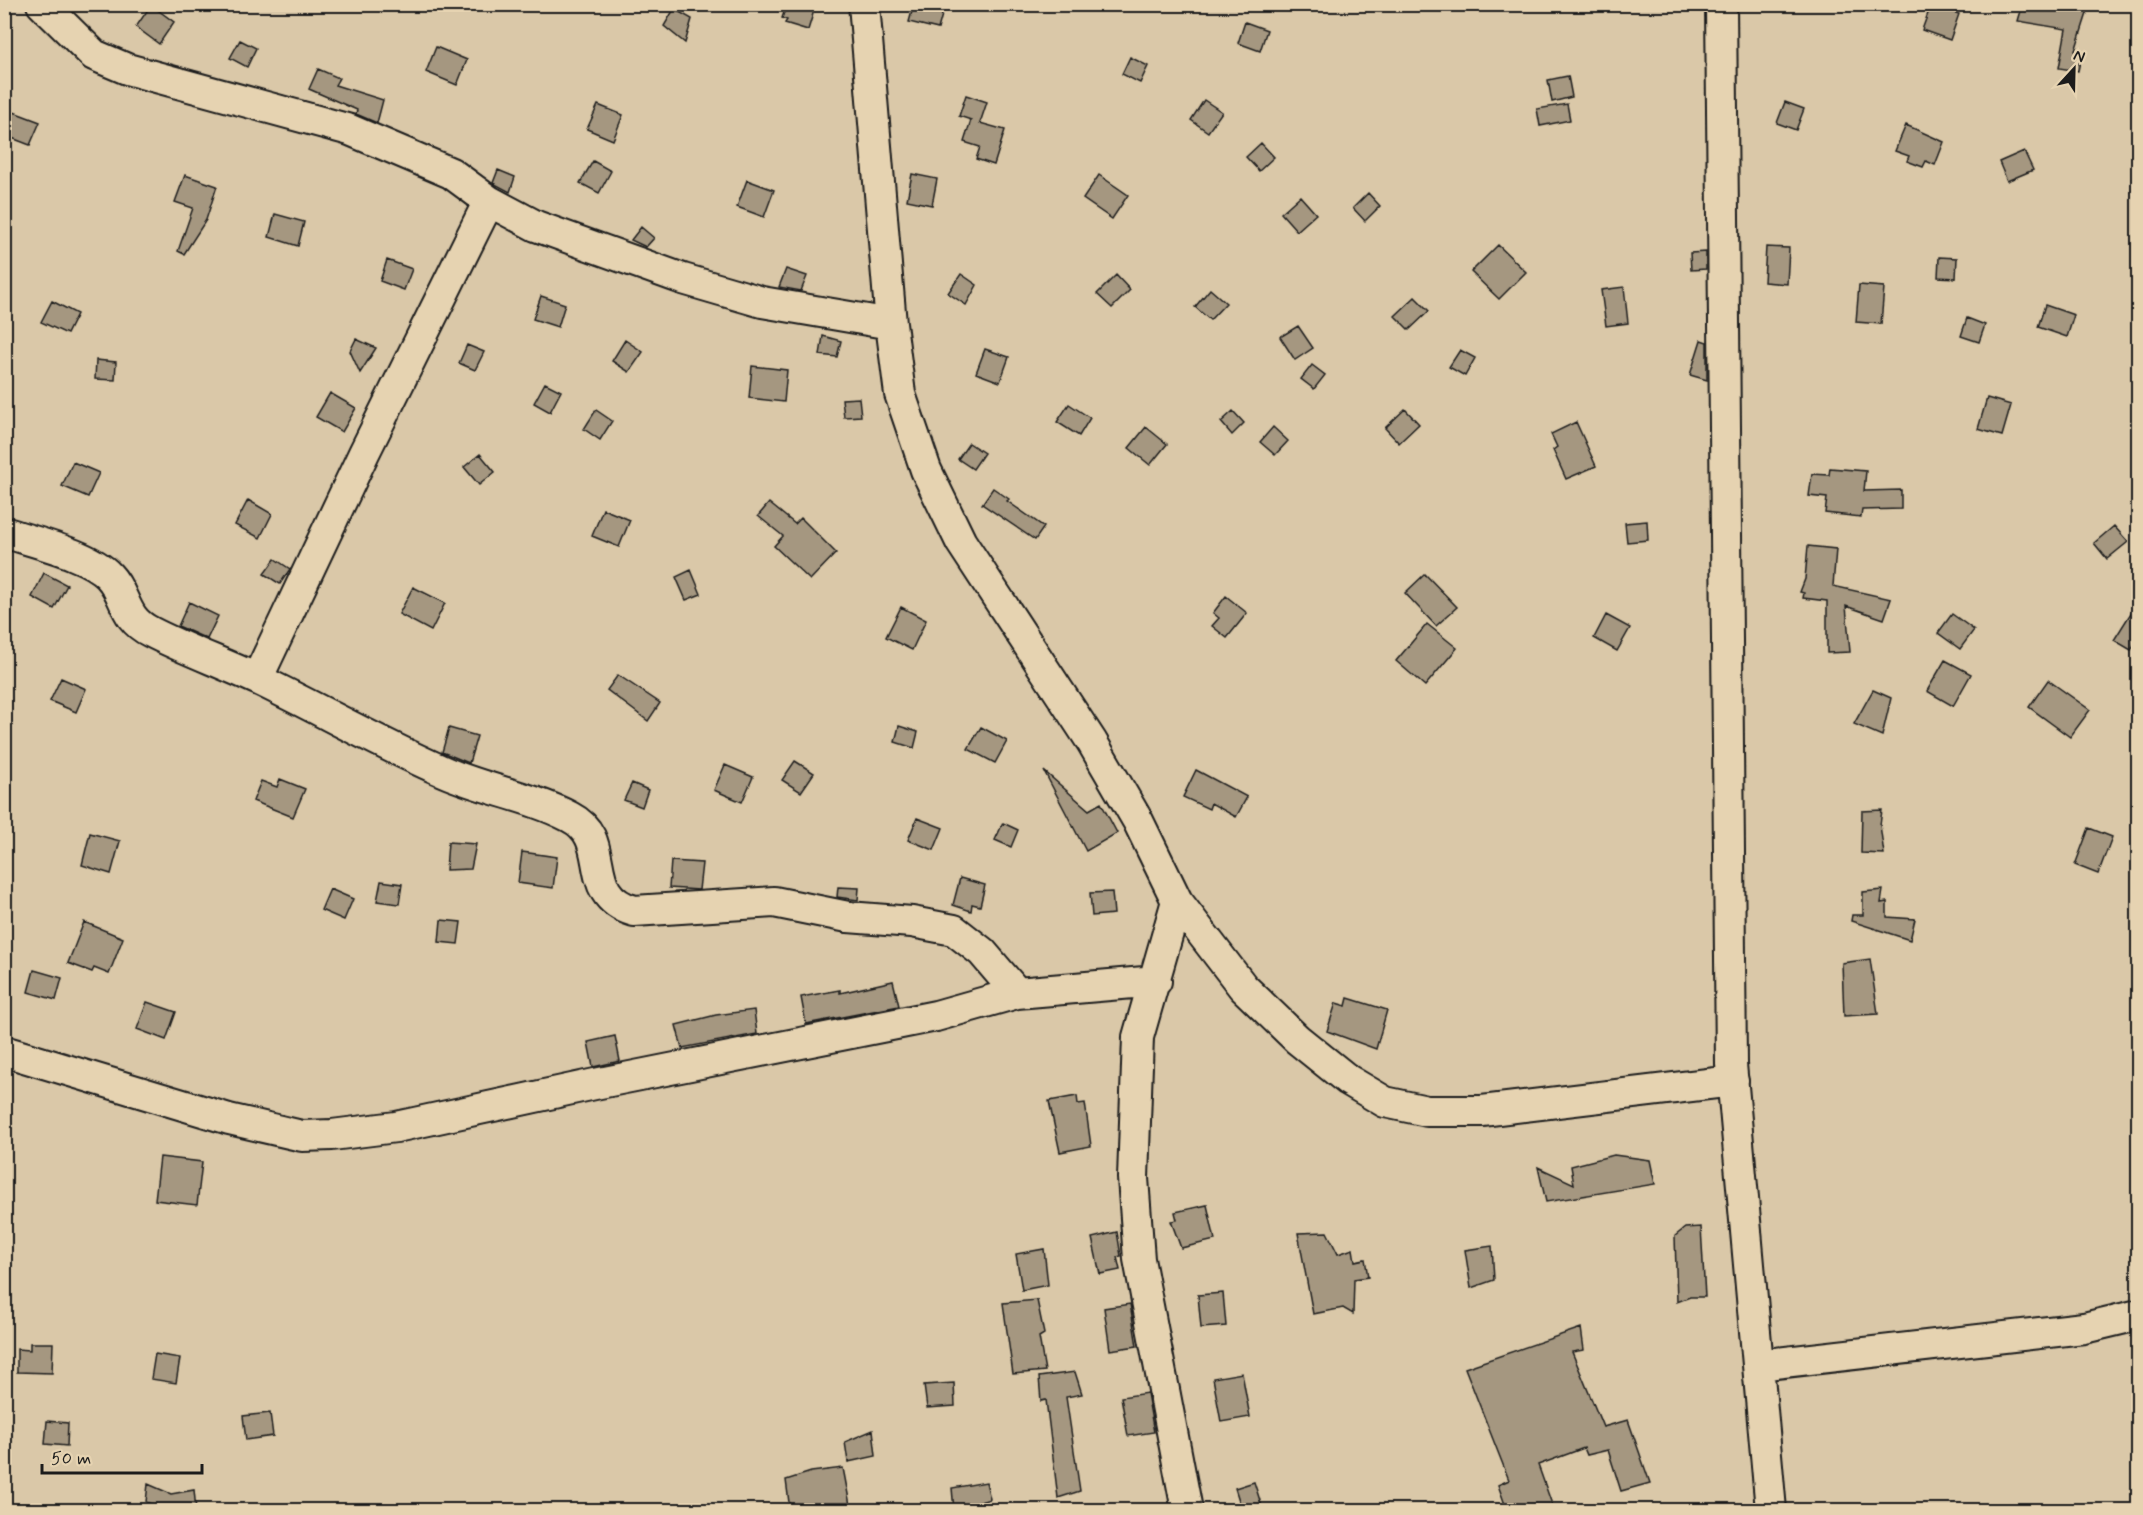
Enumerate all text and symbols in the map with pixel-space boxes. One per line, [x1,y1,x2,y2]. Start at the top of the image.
north arrow [2044,39,2104,99]
text: N [2070,45,2088,68]
scale bar [42,1437,202,1475]
text: 50 m [51,1447,91,1471]

